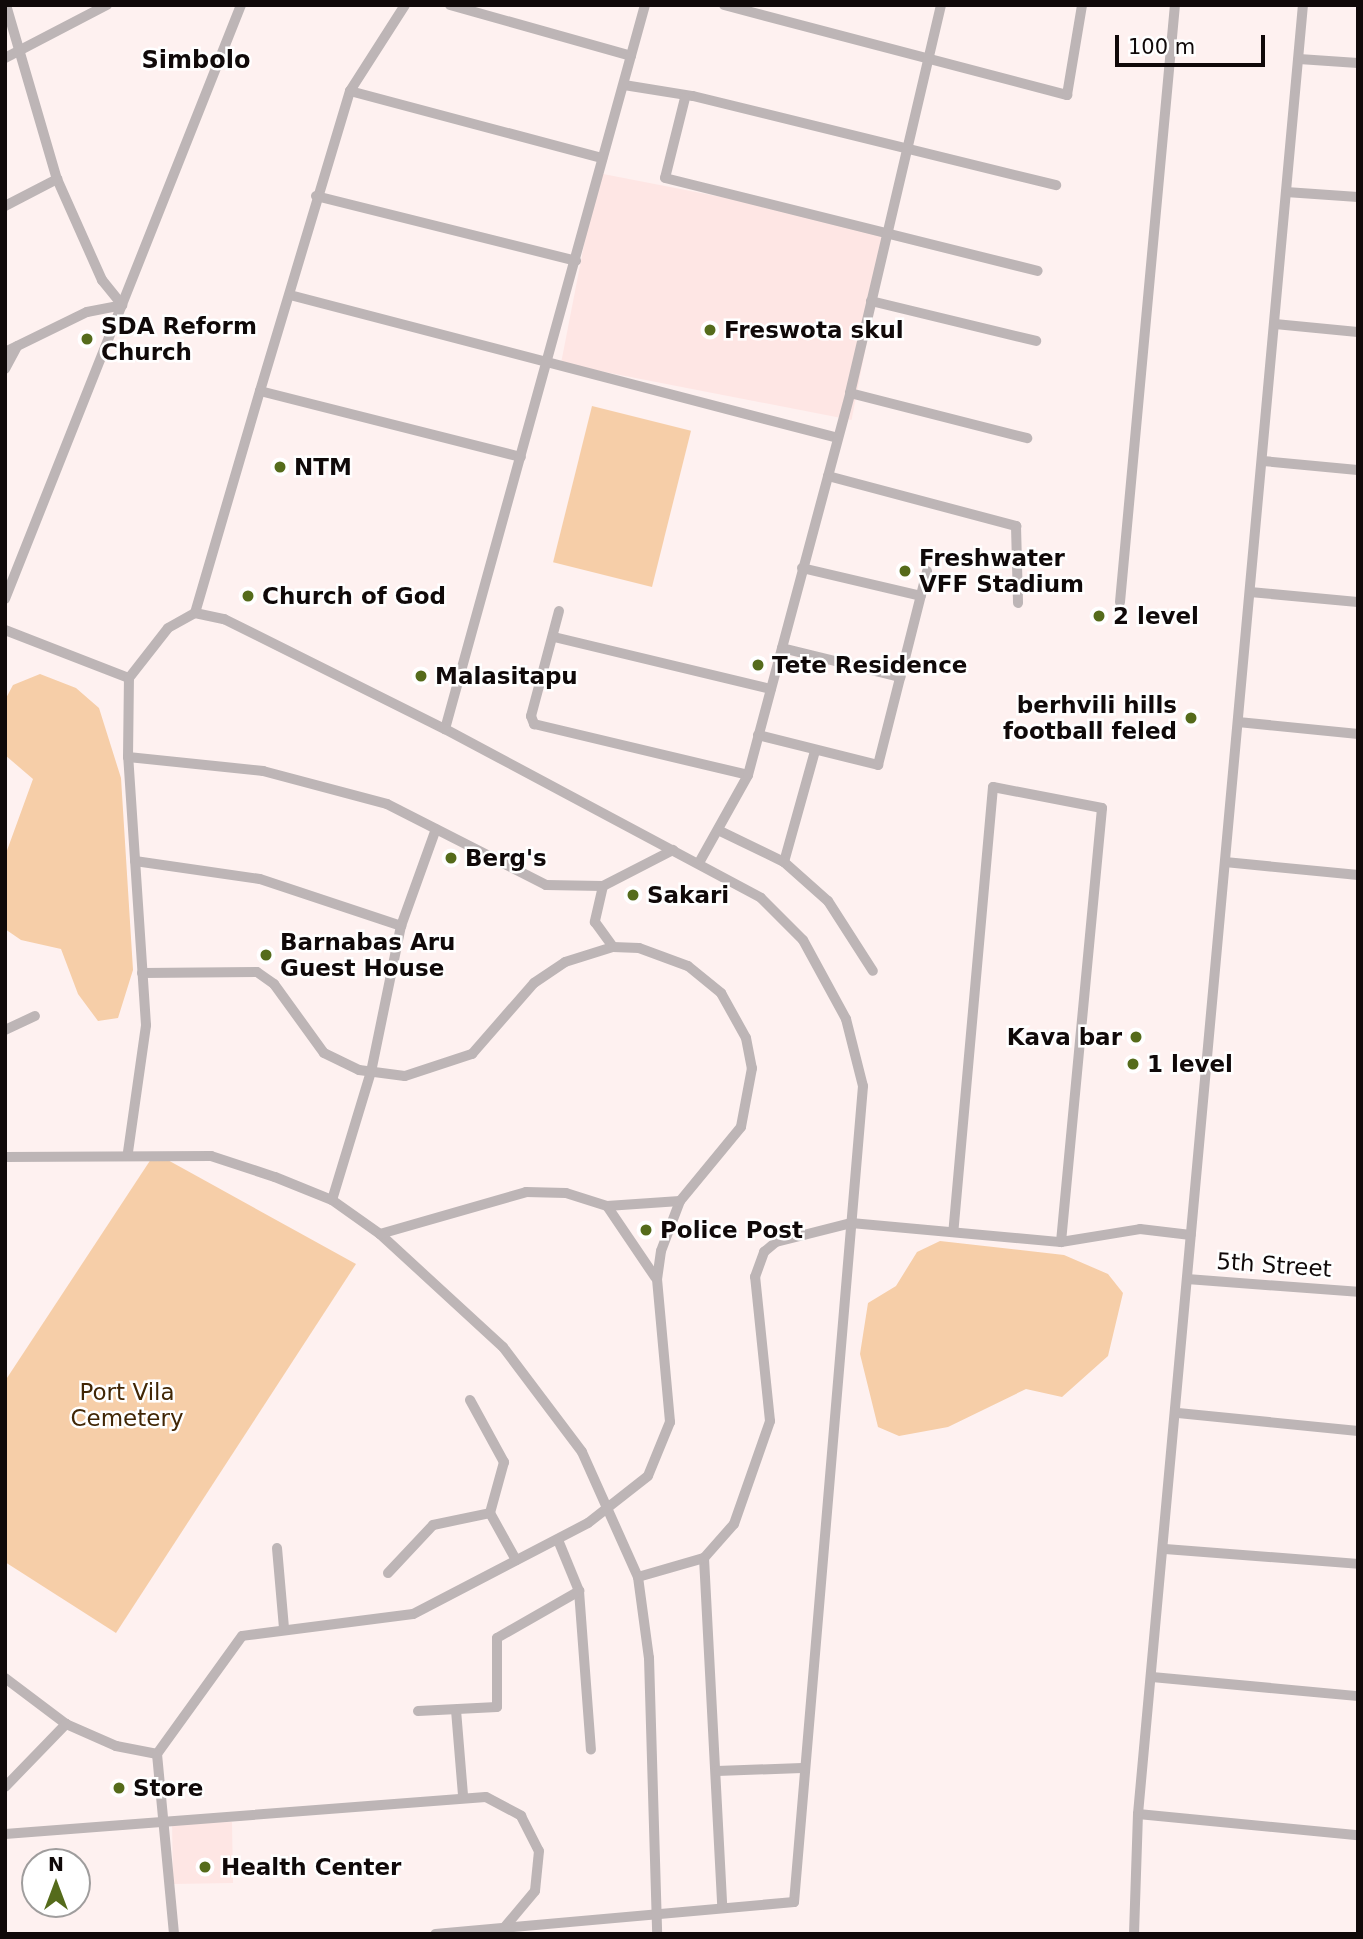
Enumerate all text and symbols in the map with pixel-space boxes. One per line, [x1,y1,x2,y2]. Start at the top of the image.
scale bar [1118,21,1268,65]
text: 100 m [1128,35,1195,59]
district label: Simbolo [142,47,250,75]
place label: SDA Reform Church [101,312,257,366]
place label: Freswota skul [724,316,904,344]
marker: Freswota skul [702,322,718,338]
marker: SDA Reform Church [79,331,95,347]
place label: NTM [294,453,352,481]
marker: NTM [272,459,288,475]
place label: Freshwater VFF Stadium [919,544,1084,598]
marker: Freshwater VFF Stadium [897,563,913,579]
place label: Church of God [262,582,446,610]
marker: Church of God [240,588,256,604]
place label: 2 level [1113,602,1199,630]
marker: 2 level [1091,608,1107,624]
place label: Tete Residence [772,651,967,679]
marker: Tete Residence [750,657,766,673]
place label: Malasitapu [435,662,578,690]
marker: Malasitapu [413,668,429,684]
place label: berhvili hills football feled [1003,691,1177,745]
marker: berhvili hills football feled [1183,710,1199,726]
place label: Berg's [465,844,547,872]
marker: Berg's [443,850,459,866]
place label: Sakari [647,881,729,909]
marker: Sakari [625,887,641,903]
place label: Barnabas Aru Guest House [280,928,455,982]
marker: Barnabas Aru Guest House [258,947,274,963]
place label: Kava bar [1007,1023,1122,1051]
marker: Kava bar [1128,1029,1144,1045]
place label: 1 level [1147,1050,1233,1078]
marker: 1 level [1125,1056,1141,1072]
place label: Police Post [660,1216,803,1244]
marker: Police Post [638,1222,654,1238]
street label: 5th Street [1215,1247,1333,1283]
park label: Port Vila Cemetery [70,1378,184,1432]
place label: Store [133,1774,203,1802]
marker: Store [111,1780,127,1796]
north arrow [21,1848,91,1918]
text: N [48,1853,64,1875]
place label: Health Center [221,1853,401,1881]
marker: Health Center [195,1857,215,1877]

